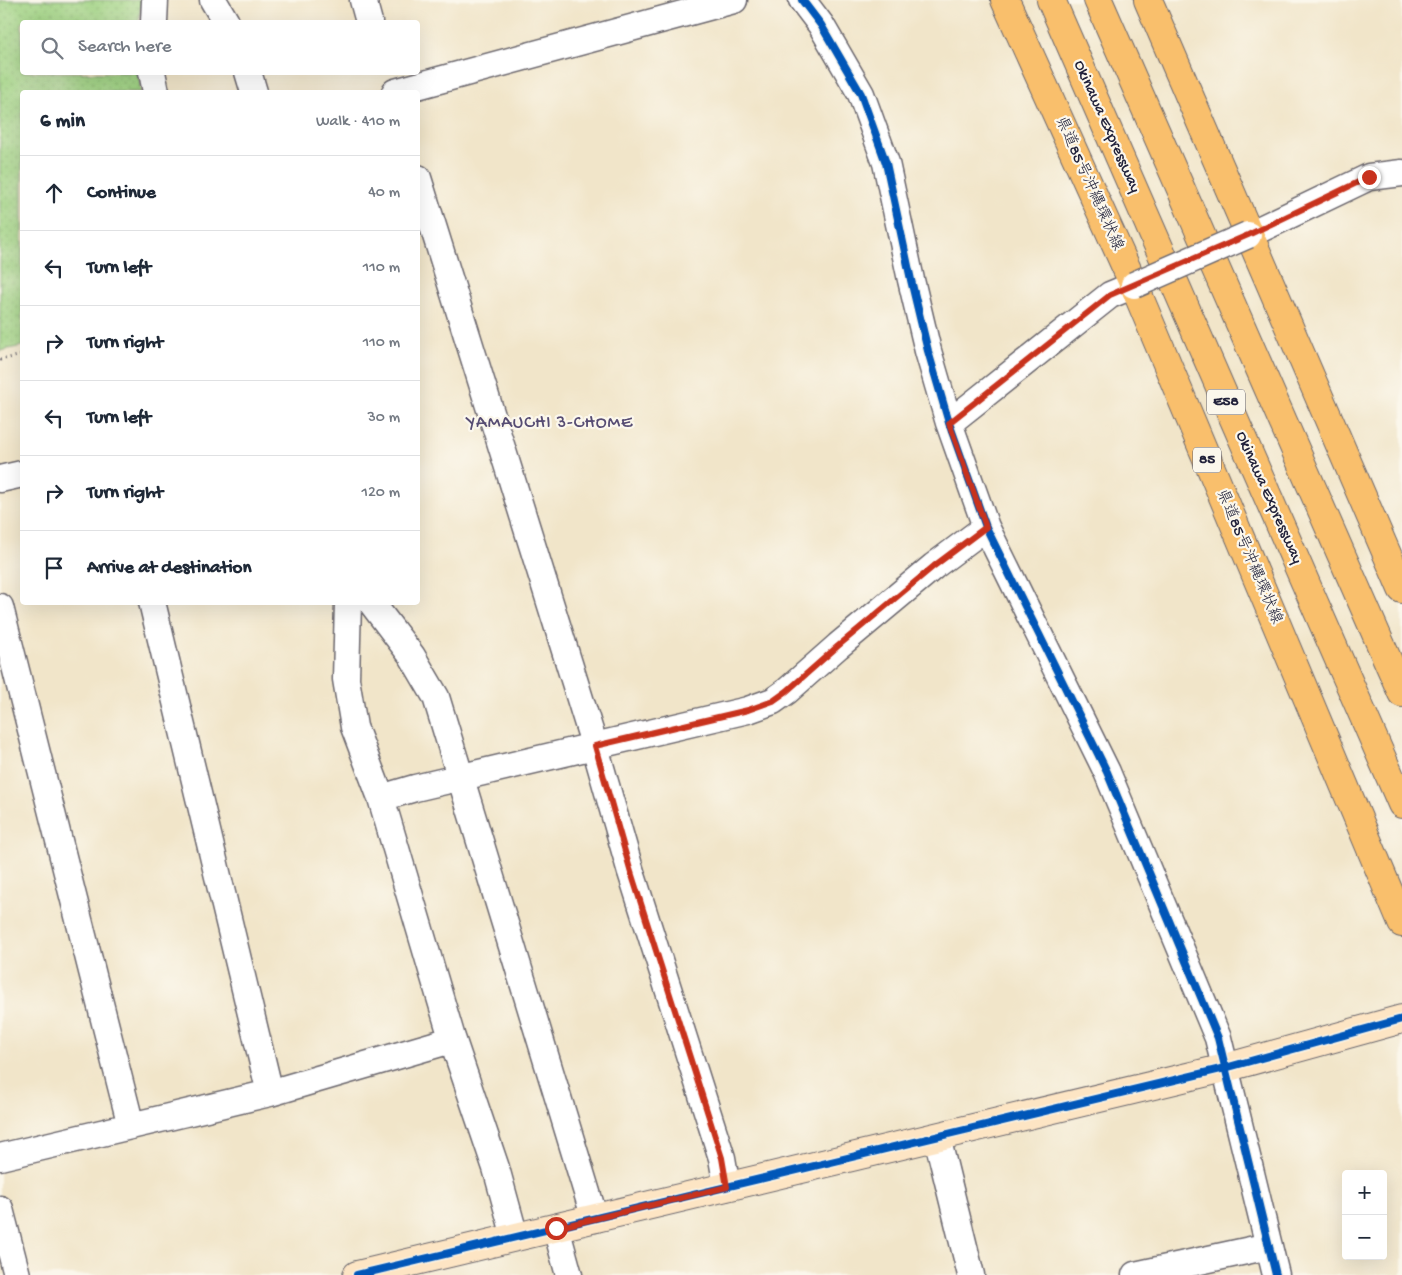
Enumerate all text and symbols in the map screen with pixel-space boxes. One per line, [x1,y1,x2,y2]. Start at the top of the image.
search box [20,20,420,75]
icon: search [38,34,66,62]
text: Search here [78,36,172,59]
street label: Okinawa Expressway [1068,58,1144,196]
text: 6 min [40,110,85,135]
text: Walk · 410 m [316,113,400,132]
street label: 県道85号沖縄環状線 [1050,113,1128,254]
route end [1358,166,1381,189]
icon: ahead [40,179,68,207]
text: Continue [87,182,156,205]
text: 40 m [368,184,400,203]
icon: left [40,254,68,282]
text: Turn left [87,257,151,280]
text: 110 m [363,259,400,278]
icon: right [40,329,68,357]
text: Turn right [87,332,163,355]
text: 110 m [363,334,400,353]
road number: E58 [1207,390,1245,414]
icon: left [40,404,68,432]
text: Turn left [87,407,151,430]
text: 30 m [367,409,400,428]
district label: YAMAUCHI 3-CHOME [465,413,633,434]
street label: Okinawa Expressway [1230,429,1306,567]
road number: 85 [1193,448,1221,472]
icon: right [40,479,68,507]
text: Turn right [87,482,163,505]
text: 120 m [361,484,400,503]
street label: 県道85号沖縄環状線 [1211,486,1287,628]
icon: arrive [40,554,68,582]
text: Arrive at destination [87,557,251,580]
map controls [1342,1170,1387,1260]
button: + [1342,1170,1387,1215]
button: − [1342,1215,1387,1260]
route start [545,1217,568,1240]

